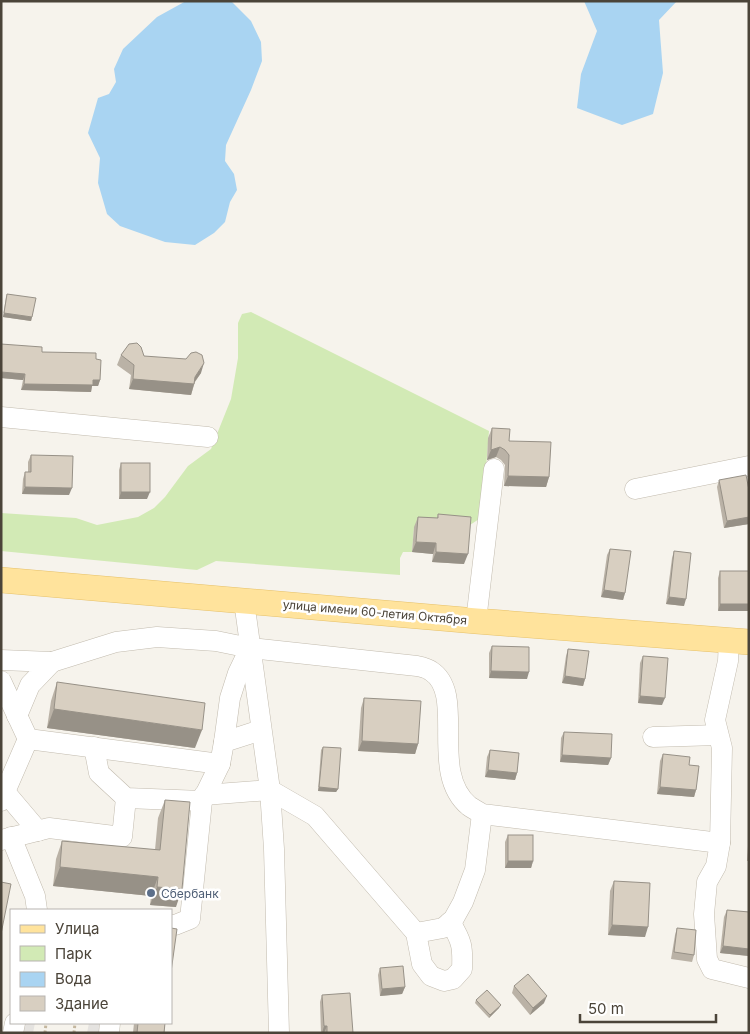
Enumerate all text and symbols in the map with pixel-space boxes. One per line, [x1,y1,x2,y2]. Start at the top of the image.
street label: улица имени 60-летия Октября [282,596,468,628]
place label: Сбербанк [161,886,219,901]
marker: Сбербанк [145,887,157,899]
legend [10,909,172,1024]
text: Улица [55,919,99,938]
text: Парк [55,944,92,963]
text: Вода [55,969,92,988]
scale bar [580,992,716,1024]
text: Здание [55,994,109,1013]
text: 50 m [588,999,624,1018]

